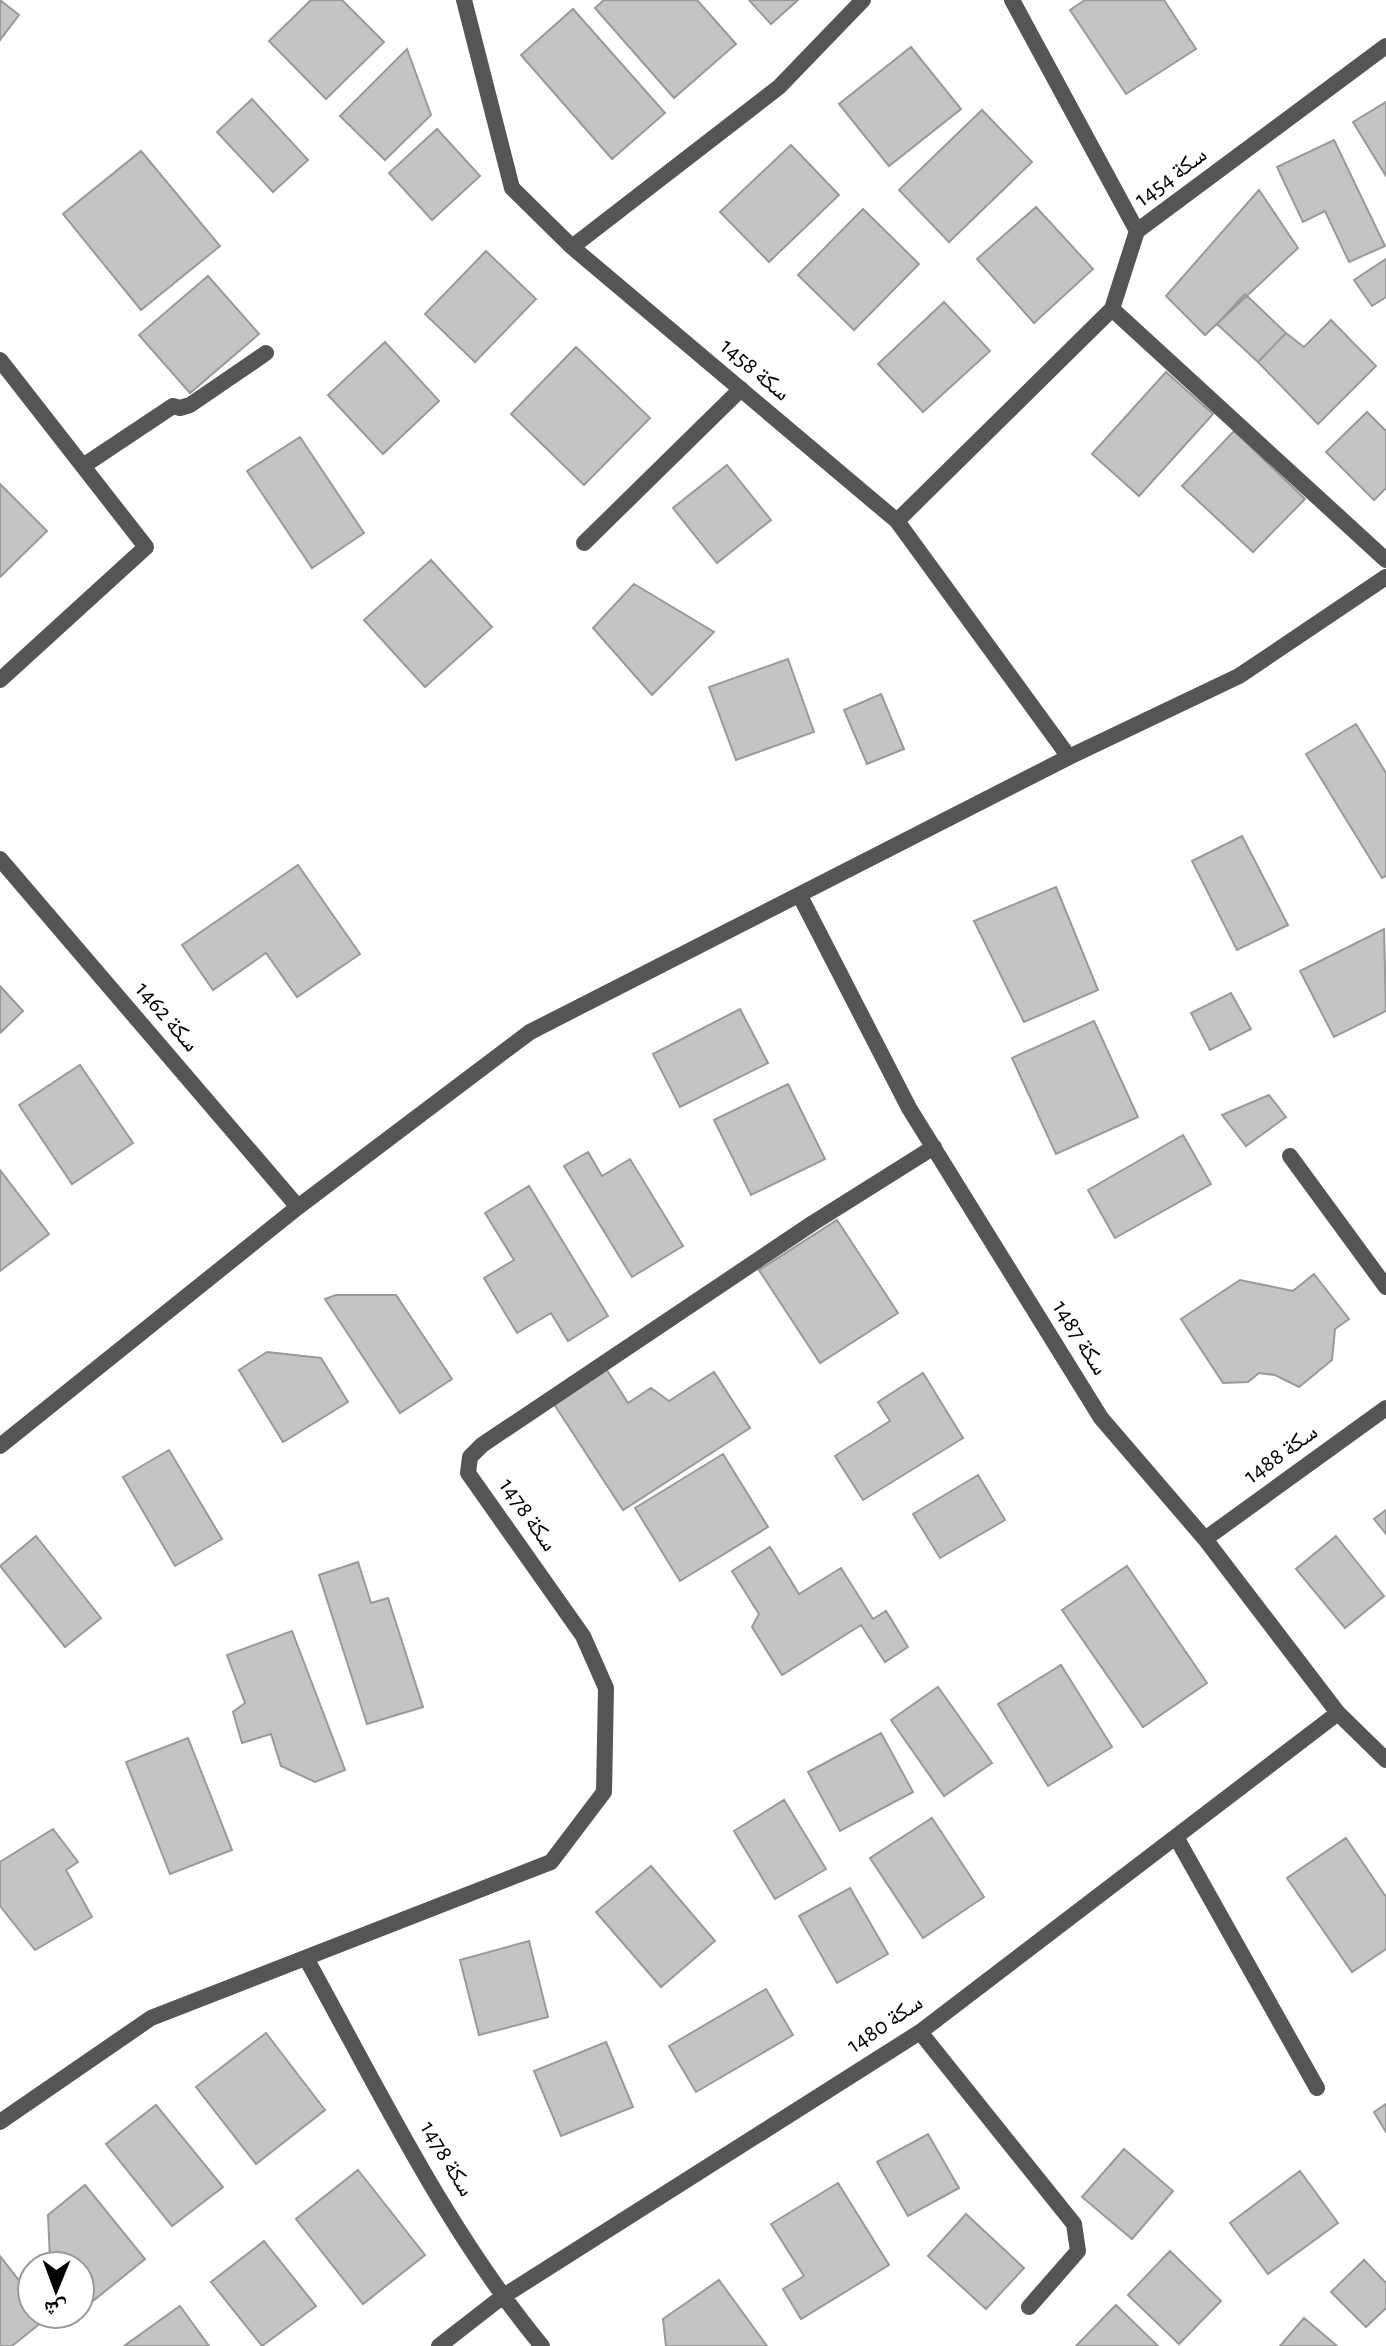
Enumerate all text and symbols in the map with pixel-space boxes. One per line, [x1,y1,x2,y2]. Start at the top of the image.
street label: سكة 1454 [1131,142,1211,212]
street label: سكة 1458 [716,334,794,406]
street label: سكة 1462 [131,978,203,1056]
street label: سكة 1487 [1048,1297,1112,1379]
street label: سكة 1488 [1240,1420,1322,1488]
street label: سكة 1478 [494,1474,562,1556]
street label: سكة 1480 [843,1990,927,2058]
street label: سكة 1478 [415,2117,479,2201]
north arrow [16,2250,96,2330]
text: ش [44,2296,68,2320]

